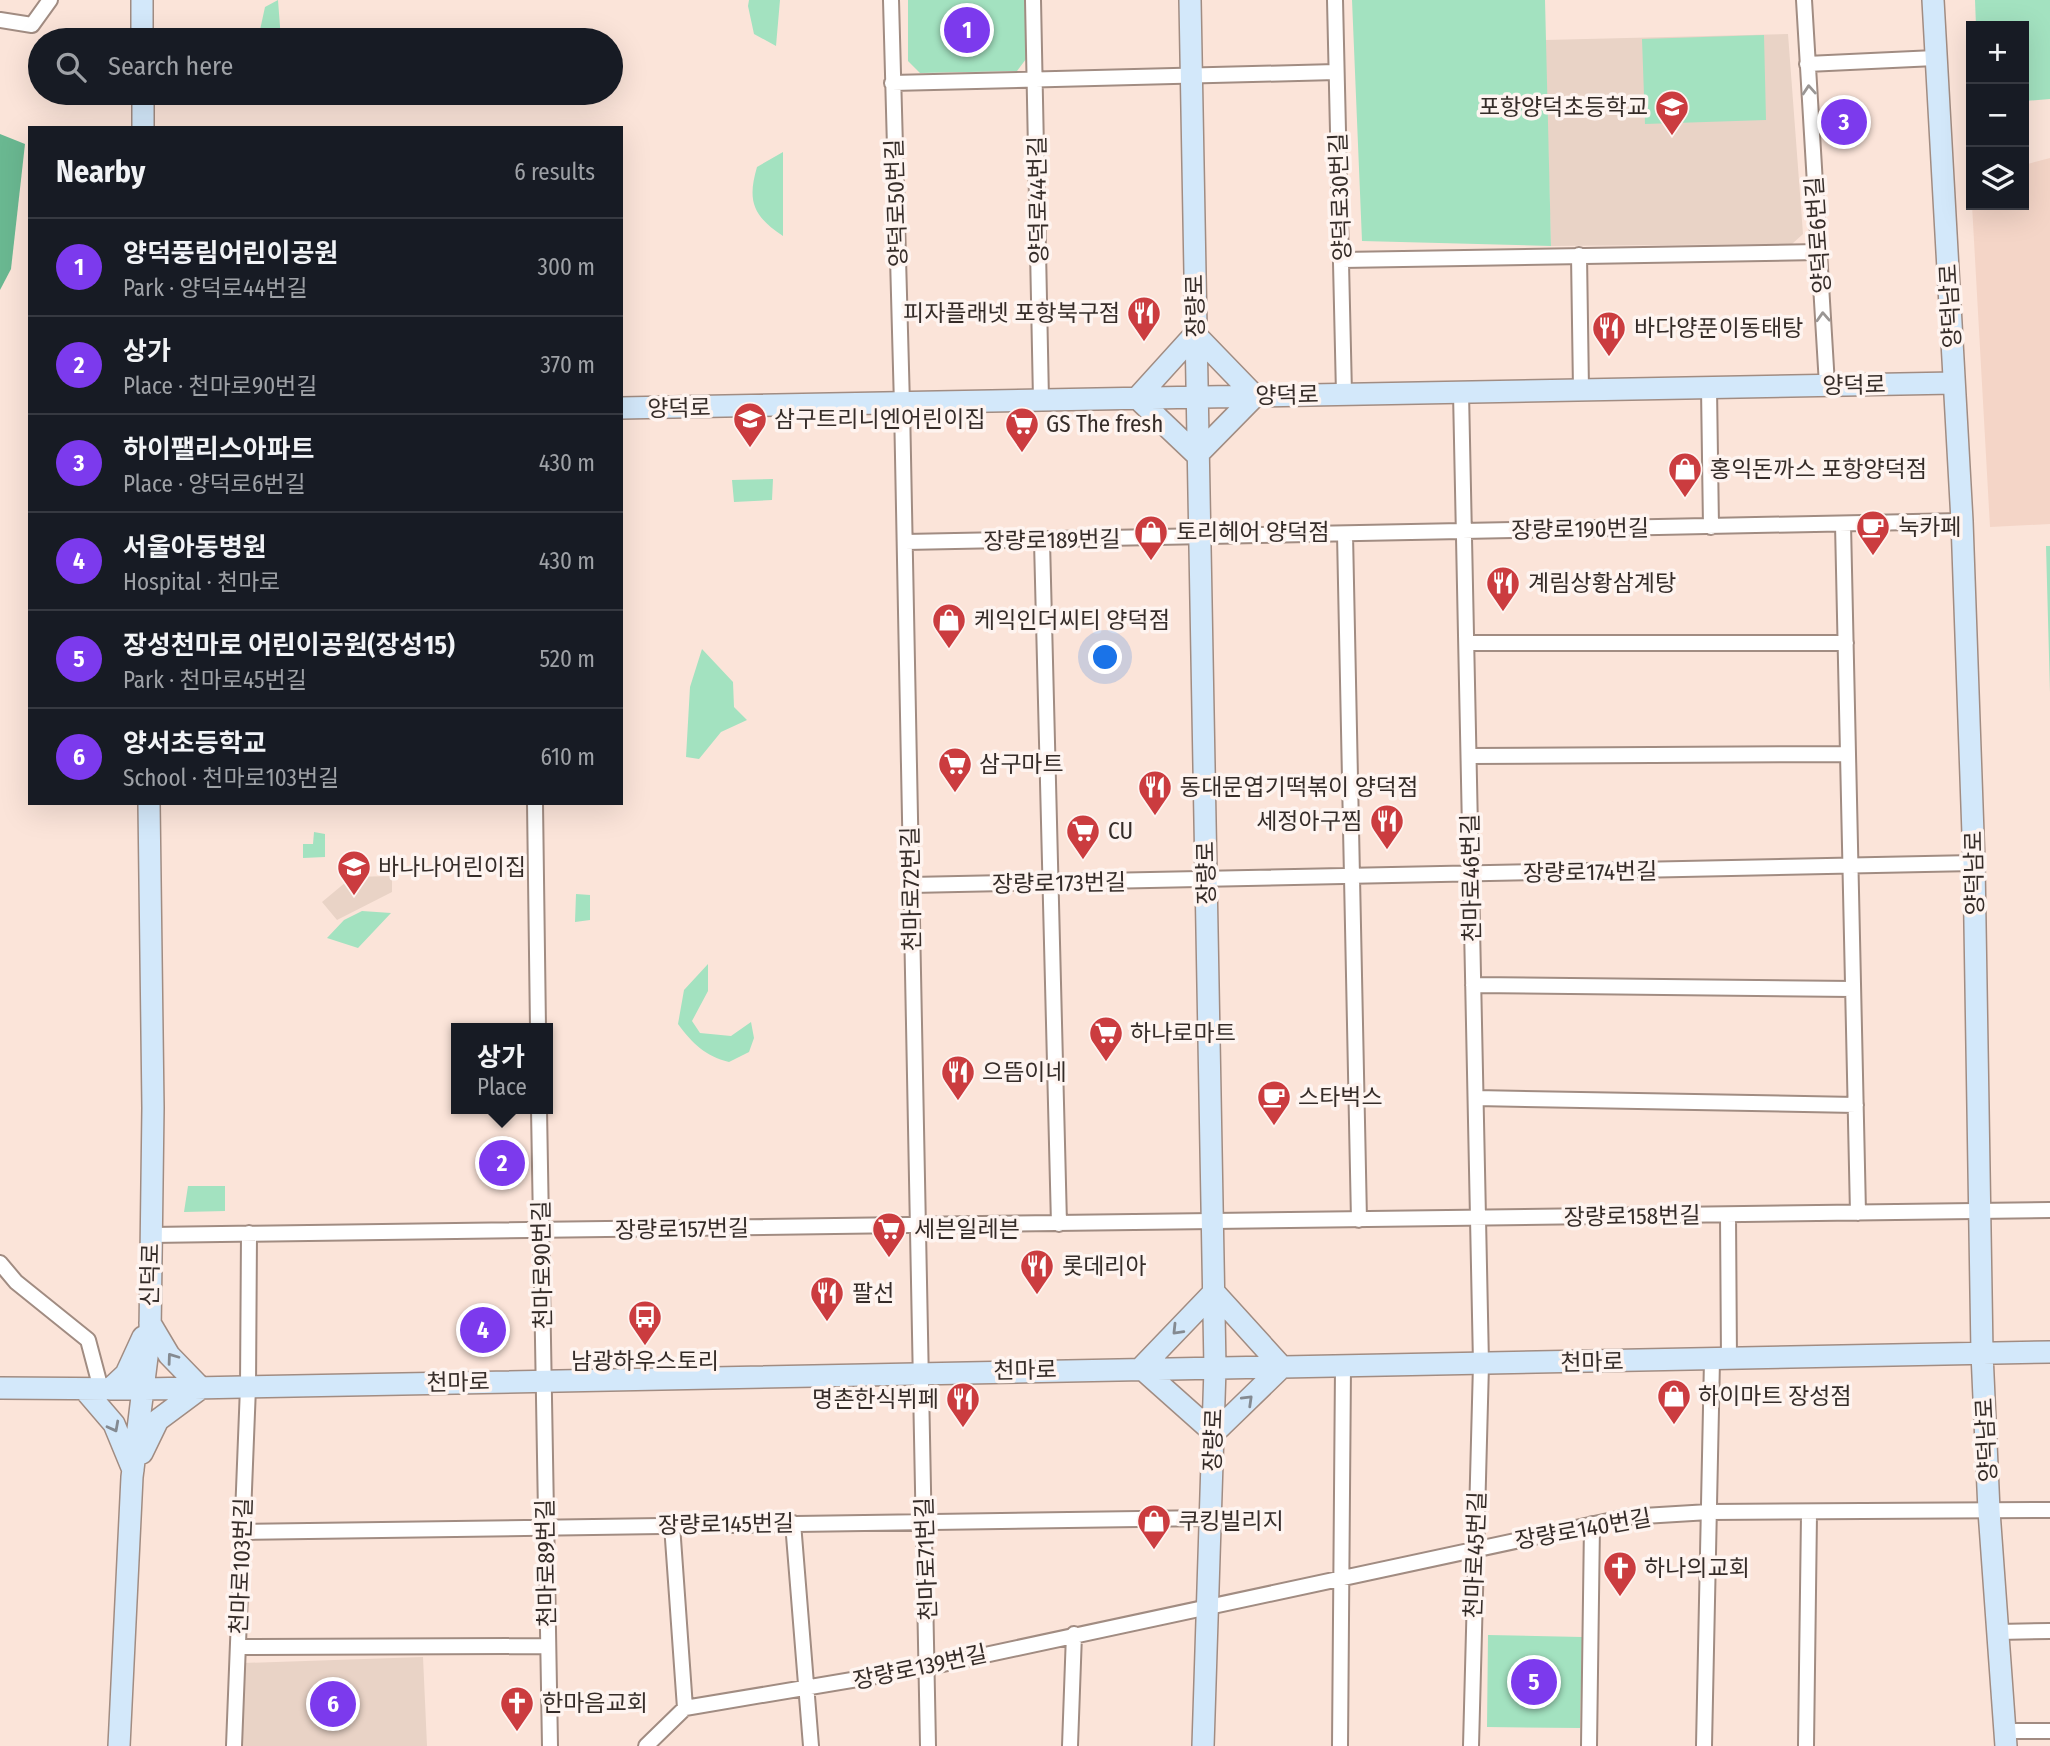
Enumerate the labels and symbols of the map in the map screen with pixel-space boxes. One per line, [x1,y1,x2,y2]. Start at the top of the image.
pin: 1 [944,4,990,56]
one-way arrow [1801,84,1816,95]
school or university icon: 포항양덕초등학교 [1653,88,1691,137]
place label: 포항양덕초등학교 [1479,93,1648,121]
pin: 3 [1821,96,1867,148]
street label: 양덕로30번길 [1324,132,1356,262]
street label: 양덕로44번길 [1023,136,1053,264]
street label: 양덕로50번길 [880,138,912,268]
street label: 양덕로6번길 [1800,176,1836,294]
street label: 양덕남로 [1934,263,1966,349]
street label: 장량로 [1180,274,1210,338]
restaurant icon: 피자플래넷 포항북구점 [1125,294,1163,343]
place label: 피자플래넷 포항북구점 [903,299,1120,327]
restaurant icon: 바다양푼이동태탕 [1590,309,1628,358]
one-way arrow [1816,311,1831,322]
place label: 바다양푼이동태탕 [1634,314,1803,342]
street label: 양덕로 [1822,370,1886,400]
street label: 양덕로 [1255,380,1319,410]
street label: 양덕로 [647,393,711,423]
school or university icon: 삼구트리니엔어린이집 [731,400,769,449]
place label: 삼구트리니엔어린이집 [774,405,986,433]
supermarket icon: GS The fresh [1003,405,1041,454]
place label: GS The fresh [1046,410,1163,438]
shop icon: 홍익돈까스 포항양덕점 [1666,450,1704,499]
place label: 홍익돈까스 포항양덕점 [1710,455,1927,483]
cafe icon: 눅카페 [1854,508,1892,557]
shop icon: 토리헤어 양덕점 [1132,513,1170,562]
place label: 눅카페 [1898,513,1961,541]
street label: 장량로190번길 [1511,514,1649,544]
place label: 토리헤어 양덕점 [1176,518,1330,546]
street label: 장량로189번길 [983,525,1121,555]
restaurant icon: 계림상황삼계탕 [1484,564,1522,613]
place label: 계림상황삼계탕 [1528,569,1676,597]
shop icon: 케익인더씨티 양덕점 [930,601,968,650]
place label: 케익인더씨티 양덕점 [974,606,1170,634]
your location [1088,640,1122,674]
supermarket icon: 삼구마트 [936,745,974,794]
place label: 삼구마트 [979,750,1064,778]
restaurant icon: 동대문엽기떡볶이 양덕점 [1136,768,1174,817]
place label: 동대문엽기떡볶이 양덕점 [1180,773,1418,801]
restaurant icon: 세정아구찜 [1368,802,1406,851]
place label: 세정아구찜 [1256,807,1362,835]
supermarket icon: CU [1064,812,1102,861]
street label: 천마로46번길 [1456,814,1486,942]
place label: CU [1108,817,1133,845]
street label: 천마로72번길 [896,826,926,952]
street label: 양덕남로 [1959,830,1989,916]
street label: 장량로 [1191,841,1221,905]
school or university icon: 바나나어린이집 [335,848,373,897]
place label: 바나나어린이집 [378,853,526,881]
street label: 장량로174번길 [1523,857,1657,887]
street label: 장량로173번길 [992,868,1126,898]
supermarket icon: 하나로마트 [1087,1014,1125,1063]
place label: 하나로마트 [1130,1019,1236,1047]
restaurant icon: 으뜸이네 [939,1053,977,1102]
place label: 으뜸이네 [982,1058,1067,1086]
cafe icon: 스타벅스 [1255,1078,1293,1127]
place label: 스타벅스 [1298,1083,1383,1111]
pin: 2 [479,1137,525,1189]
street label: 천마로90번길 [527,1200,557,1330]
street label: 장량로158번길 [1563,1201,1701,1231]
supermarket icon: 세븐일레븐 [870,1210,908,1259]
street label: 장량로157번길 [615,1214,749,1244]
place label: 세븐일레븐 [914,1215,1020,1243]
street label: 신덕로 [135,1243,165,1307]
restaurant icon: 롯데리아 [1018,1247,1056,1296]
place label: 롯데리아 [1062,1252,1147,1280]
restaurant icon: 팔선 [808,1274,846,1323]
place label: 팔선 [852,1279,894,1307]
bus stop icon: 남광하우스토리 [626,1298,664,1347]
pin: 4 [460,1304,506,1356]
one-way arrow [1173,1322,1186,1335]
place label: 남광하우스토리 [571,1347,719,1375]
street label: 천마로 [1560,1347,1624,1377]
one-way arrow [168,1353,180,1365]
street label: 천마로 [993,1355,1057,1385]
street label: 천마로 [426,1367,490,1397]
shop icon: 하이마트 장성점 [1655,1377,1693,1426]
restaurant icon: 명촌한식뷔페 [944,1380,982,1429]
place label: 하이마트 장성점 [1698,1382,1852,1410]
place label: 명촌한식뷔페 [812,1385,939,1413]
one-way arrow [1240,1395,1253,1408]
street label: 양덕남로 [1970,1397,2002,1483]
street label: 장량로 [1198,1408,1228,1472]
one-way arrow [105,1419,119,1432]
street label: 천마로45번길 [1459,1491,1491,1619]
street label: 천마로103번길 [225,1497,257,1635]
street label: 천마로71번길 [910,1497,942,1621]
street label: 천마로89번길 [531,1499,561,1627]
shop icon: 쿠킹빌리지 [1135,1502,1173,1551]
street label: 장량로140번길 [1513,1503,1653,1555]
place label: 쿠킹빌리지 [1178,1507,1284,1535]
street label: 장량로145번길 [658,1509,794,1539]
church icon: 하나의교회 [1601,1549,1639,1598]
place label: 하나의교회 [1644,1554,1750,1582]
street label: 장량로139번길 [851,1639,989,1695]
pin: 5 [1511,1656,1557,1708]
pin: 6 [310,1678,356,1730]
church icon: 한마음교회 [498,1684,536,1733]
place label: 한마음교회 [542,1689,648,1717]

